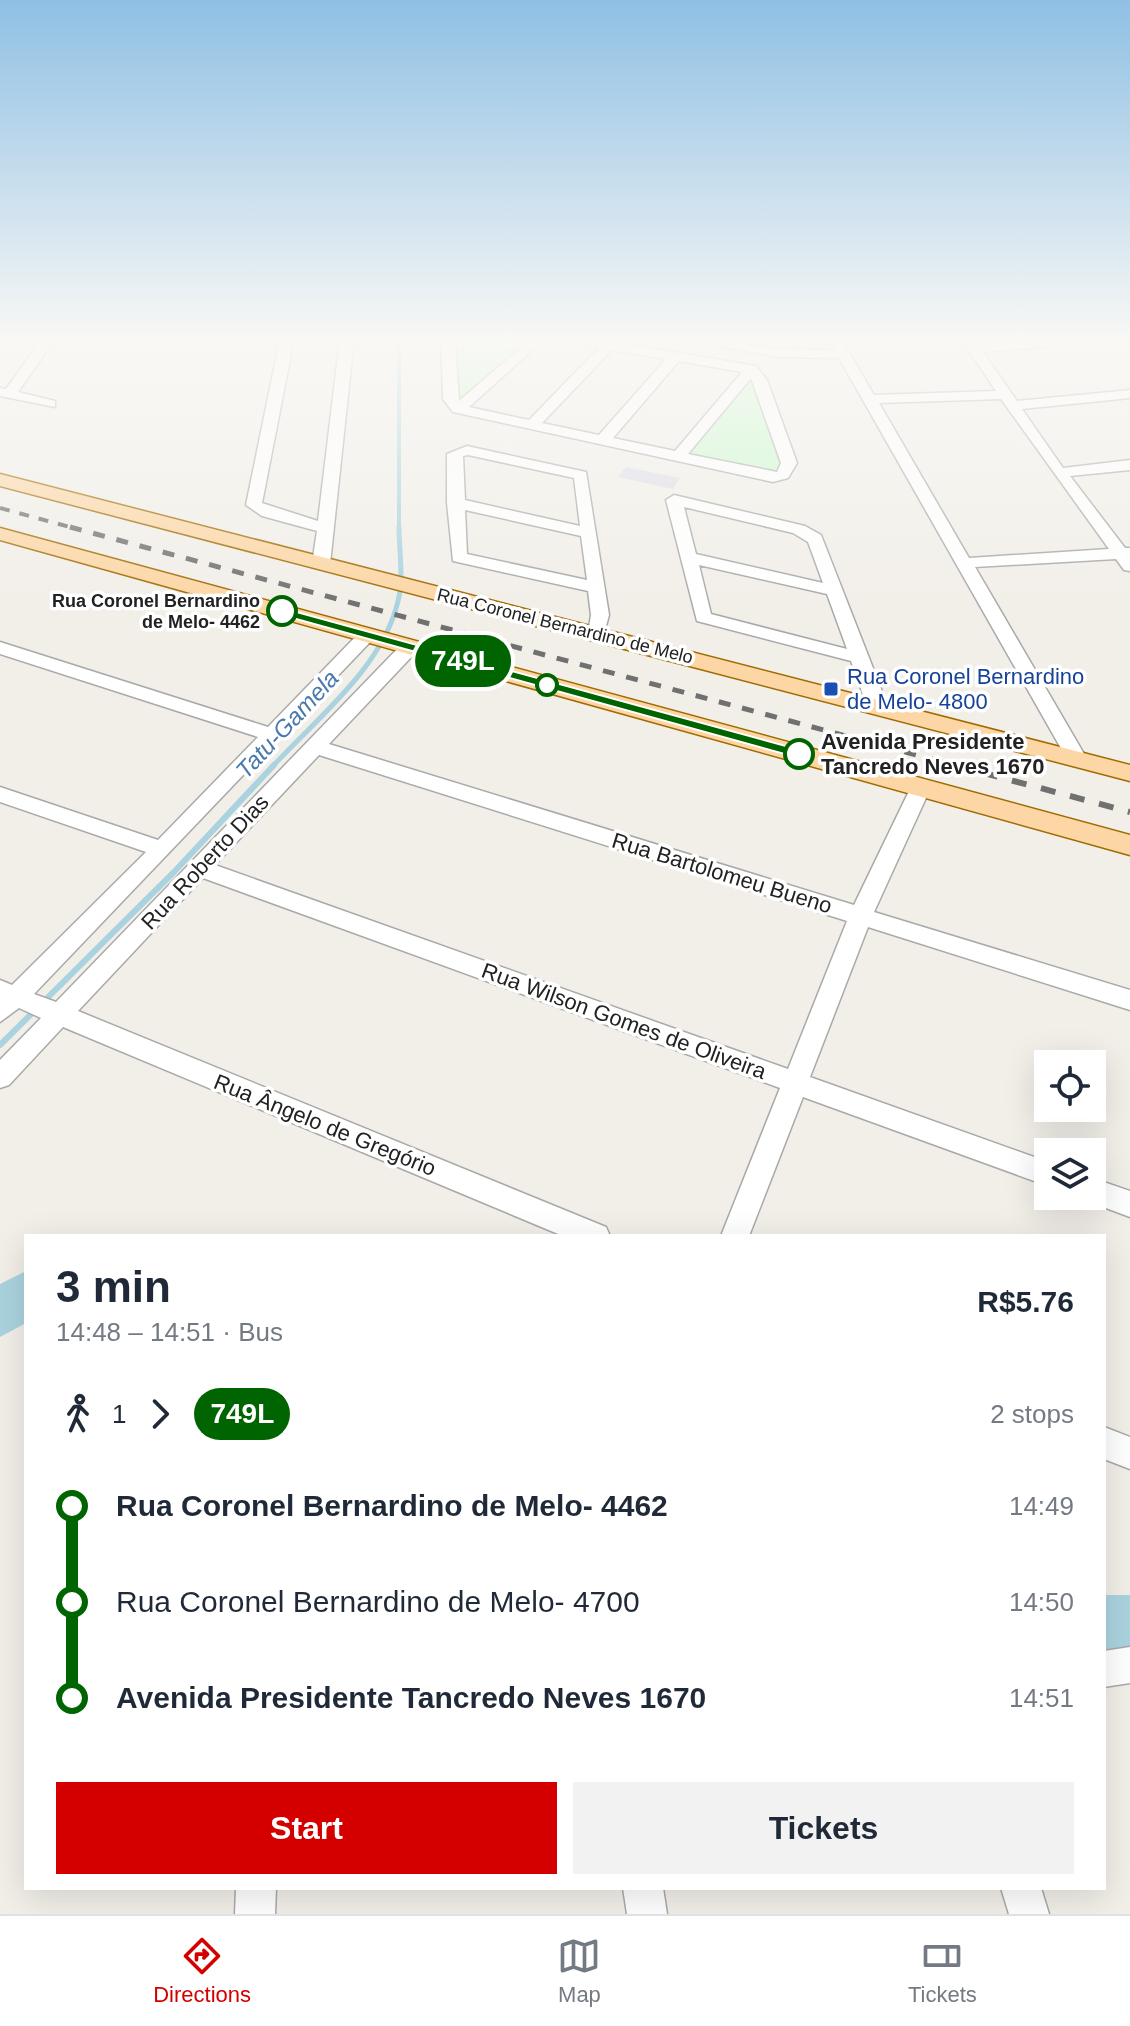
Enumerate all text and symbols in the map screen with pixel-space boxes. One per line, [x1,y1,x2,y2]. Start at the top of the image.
street label: Rua Coronel Bernardino de Melo [435,584,695,668]
place label: Rua Coronel Bernardino de Melo- 4462 [52,591,260,632]
marker: Rua Coronel Bernardino de Melo- 4462 [267,596,297,626]
line badge: 749L [407,635,519,687]
text: 749L [431,645,495,676]
water label: Tatu-Gamela [230,664,344,784]
place label: Rua Coronel Bernardino de Melo- 4800 [847,664,1084,714]
unlabelled marker [536,674,558,696]
marker: Rua Coronel Bernardino de Melo- 4800 [822,680,840,698]
place label: Avenida Presidente Tancredo Neves 1670 [821,729,1044,779]
marker: Avenida Presidente Tancredo Neves 1670 [784,739,814,769]
street label: Rua Roberto Dias [136,790,274,934]
street label: Rua Bartolomeu Bueno [609,828,835,918]
street label: Rua Wilson Gomes de Oliveira [478,958,770,1084]
map controls [1034,1050,1106,1210]
button: locate [1034,1050,1106,1122]
street label: Rua Ângelo de Gregório [210,1069,440,1181]
button: layers [1034,1138,1106,1210]
text: 3 min [56,1262,171,1311]
text: R$5.76 [977,1285,1074,1318]
text: 14:48 – 14:51 · Bus [56,1317,283,1347]
icon: walk [56,1392,100,1436]
icon: forward [138,1392,182,1436]
text: 749L [210,1398,274,1429]
text: 1 [112,1399,126,1429]
text: 2 stops [990,1399,1074,1429]
text: Rua Coronel Bernardino de Melo- 4462 [116,1489,668,1522]
text: 14:49 [1009,1491,1074,1521]
text: Rua Coronel Bernardino de Melo- 4700 [116,1585,640,1618]
text: 14:50 [1009,1587,1074,1617]
text: Avenida Presidente Tancredo Neves 1670 [116,1681,706,1714]
text: 14:51 [1009,1683,1074,1713]
button: Start [56,1782,557,1874]
button: Tickets [573,1782,1074,1874]
tab: Directions [153,1934,251,2008]
tab: Map [557,1934,601,2008]
tab: Tickets [908,1934,977,2008]

